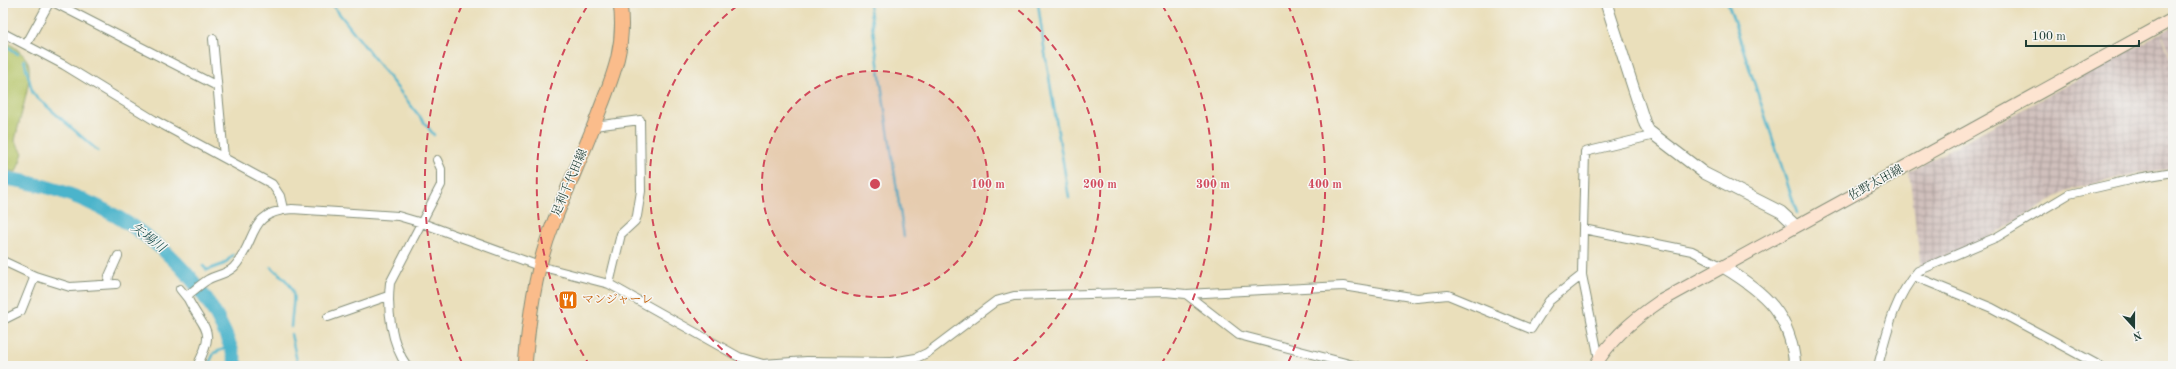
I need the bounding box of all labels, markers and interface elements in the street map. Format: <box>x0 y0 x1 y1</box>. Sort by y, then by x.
scale bar <box>2026 22 2139 48</box>
text: 100 m <box>2032 31 2066 43</box>
street label: 足利千代田線 <box>549 147 590 218</box>
street label: 佐野太田線 <box>1846 161 1905 203</box>
centre of rings <box>868 177 882 191</box>
text: 100 m <box>971 179 1005 191</box>
text: 200 m <box>1083 179 1117 191</box>
text: 300 m <box>1196 179 1230 191</box>
text: 400 m <box>1308 179 1342 191</box>
water label: 矢場川 <box>129 220 170 256</box>
restaurant icon: マンジャーレ <box>557 289 579 311</box>
place label: マンジャーレ <box>582 293 653 306</box>
north arrow <box>2114 307 2154 347</box>
text: N <box>2131 328 2143 342</box>

